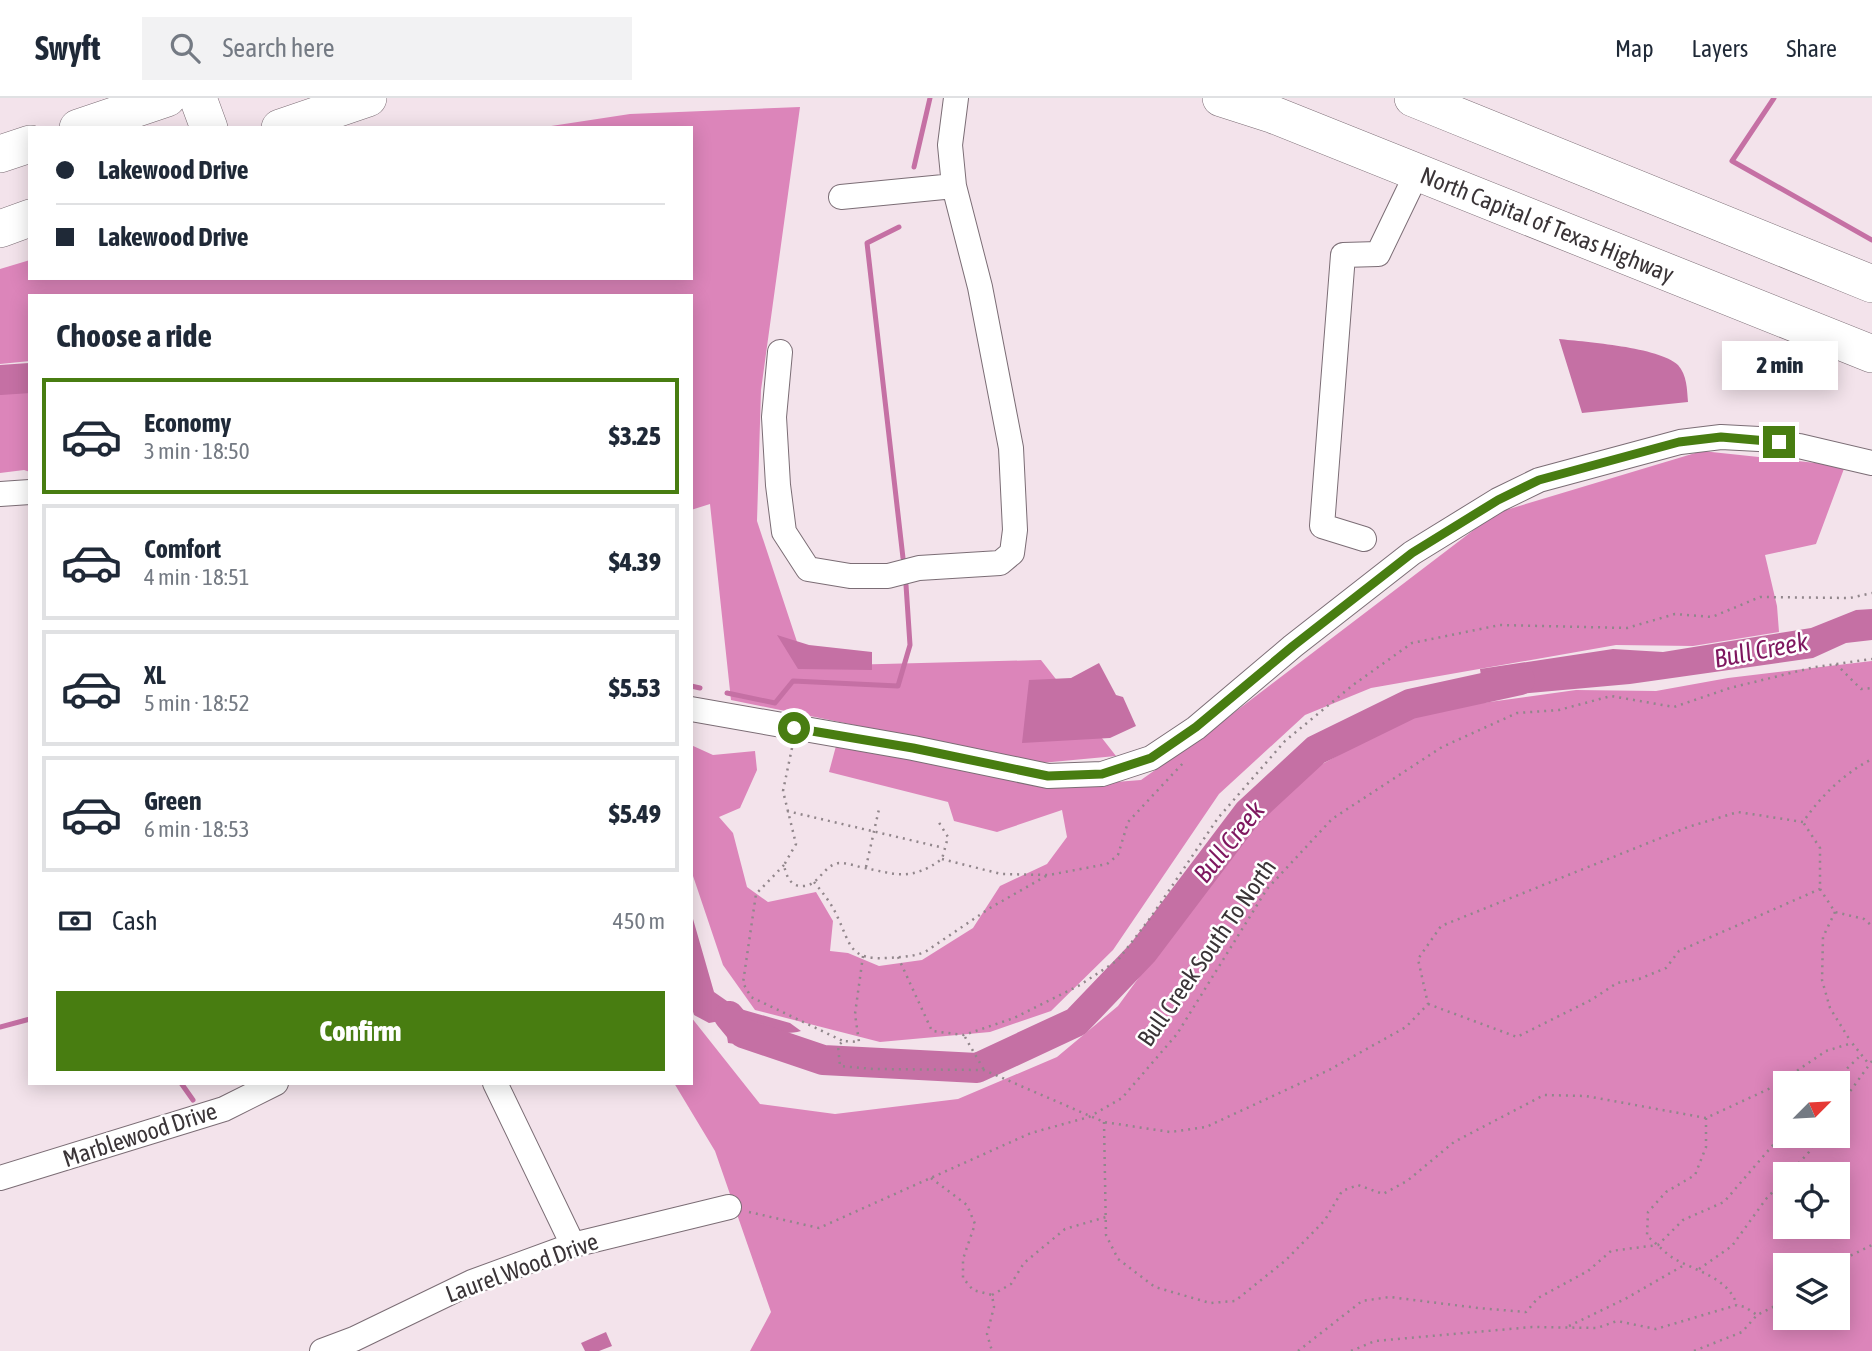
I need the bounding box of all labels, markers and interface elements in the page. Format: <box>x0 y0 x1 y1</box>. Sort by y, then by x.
search box <box>142 17 632 80</box>
text: Swyft <box>35 29 100 67</box>
icon: search <box>166 29 204 67</box>
text: Search here <box>222 33 335 63</box>
text: Map <box>1615 35 1654 62</box>
text: Layers <box>1692 35 1748 62</box>
text: Share <box>1786 35 1837 62</box>
text: Lakewood Drive <box>98 155 249 185</box>
street label: North Capital of Texas Highway <box>1417 161 1678 288</box>
text: Lakewood Drive <box>98 222 249 252</box>
text: Choose a ride <box>56 317 212 354</box>
callout: 2 min <box>1721 341 1837 390</box>
text: 2 min <box>1757 352 1803 378</box>
icon: car <box>60 405 123 468</box>
text: Economy <box>144 408 231 438</box>
text: $3.25 <box>609 421 661 451</box>
route end <box>1763 426 1795 458</box>
text: 3 min · 18:50 <box>144 438 250 464</box>
icon: car <box>60 531 123 594</box>
text: Comfort <box>144 534 221 564</box>
text: $4.39 <box>609 547 661 577</box>
text: 4 min · 18:51 <box>144 564 250 590</box>
water label: Bull Creek <box>1711 626 1811 674</box>
icon: car <box>60 657 123 720</box>
text: XL <box>144 660 166 690</box>
text: $5.53 <box>609 673 661 703</box>
text: 5 min · 18:52 <box>144 690 250 716</box>
route start <box>778 712 810 744</box>
icon: car <box>60 783 123 846</box>
text: Green <box>144 786 202 816</box>
water label: Bull Creek <box>1187 795 1271 888</box>
text: $5.49 <box>609 799 661 829</box>
text: 6 min · 18:53 <box>144 816 250 842</box>
street label: Bull Creek South To North <box>1132 854 1281 1051</box>
icon: cash <box>56 902 94 940</box>
text: Cash <box>112 906 158 936</box>
text: 450 m <box>613 908 665 934</box>
button: Confirm <box>56 991 665 1071</box>
north arrow <box>1773 1071 1850 1148</box>
map controls <box>1773 1071 1850 1330</box>
street label: Marblewood Drive <box>59 1097 220 1172</box>
button: locate <box>1773 1162 1850 1239</box>
street label: Laurel Wood Drive <box>442 1227 602 1308</box>
button: layers <box>1773 1253 1850 1330</box>

